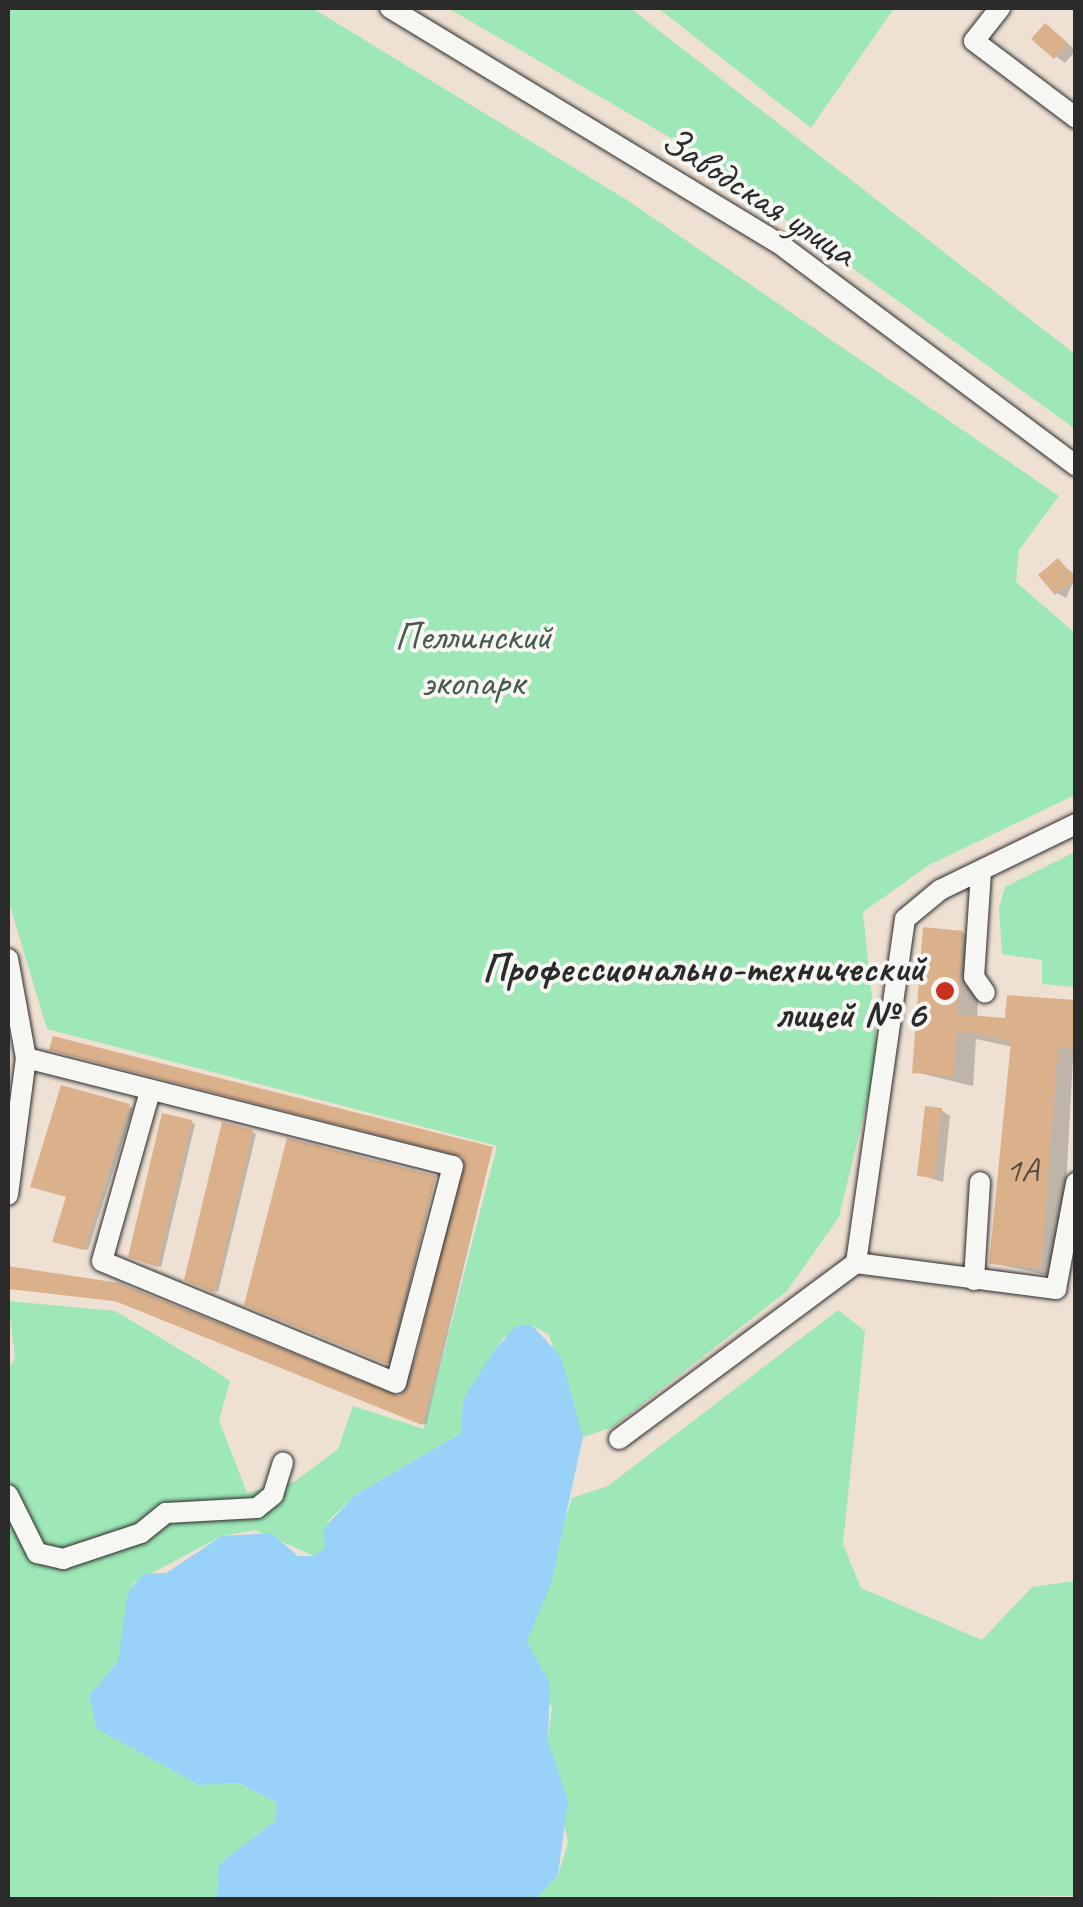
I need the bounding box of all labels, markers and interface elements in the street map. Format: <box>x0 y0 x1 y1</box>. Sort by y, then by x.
street label: Заводская улица <box>651 115 867 277</box>
park label: Пеллинский экопарк <box>395 612 551 706</box>
place label: Профессионально-технический лицей № 6 <box>482 944 925 1038</box>
marker: Профессионально-технический лицей № 6 <box>934 980 956 1002</box>
house number: 1А <box>1005 1149 1039 1191</box>

